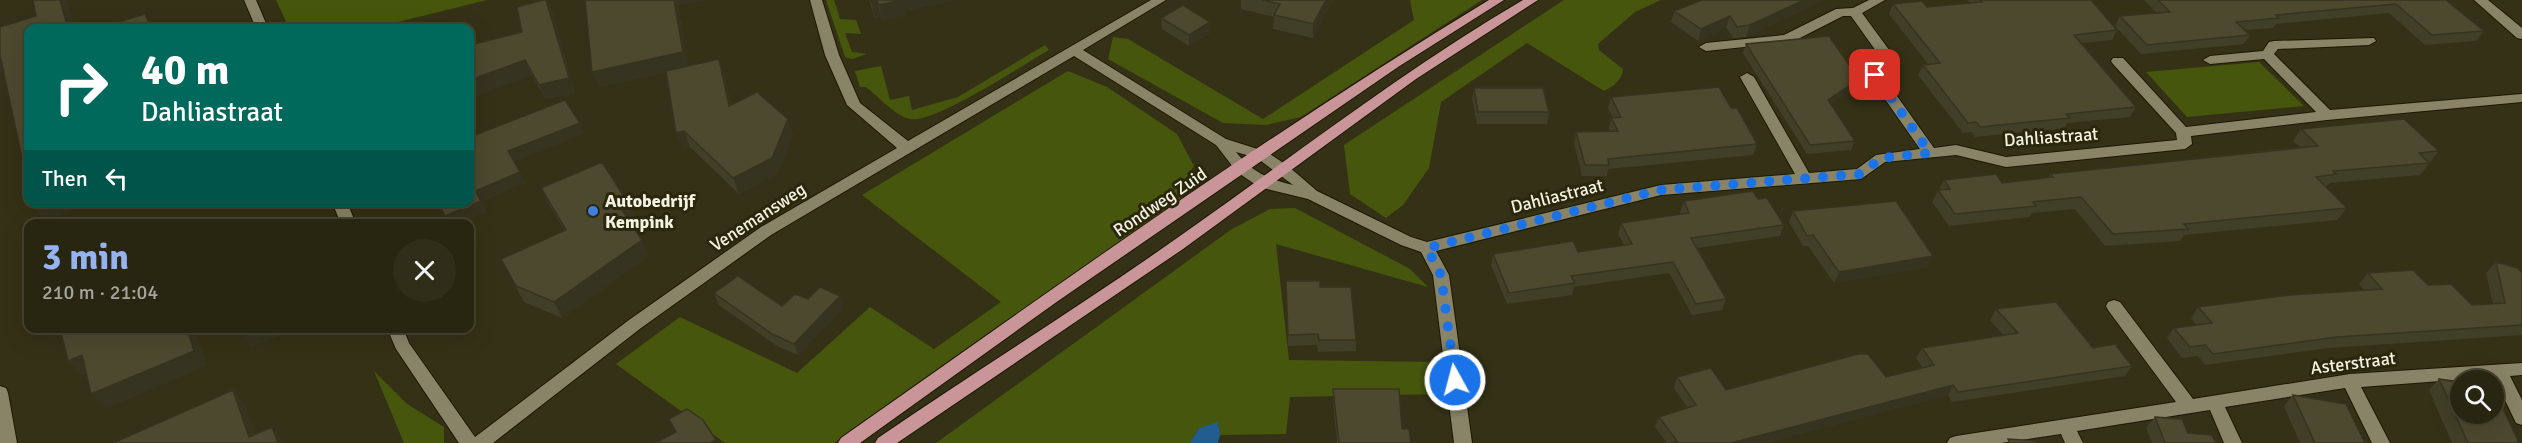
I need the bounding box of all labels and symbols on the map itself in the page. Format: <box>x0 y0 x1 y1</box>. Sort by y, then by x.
pin <box>1849 49 1900 100</box>
street label: Dahliastraat <box>2003 123 2099 151</box>
street label: Rondweg Zuid <box>1109 163 1211 241</box>
street label: Dahliastraat <box>1508 174 1606 218</box>
street label: Venemansweg <box>706 178 810 256</box>
place label: Autobedrijf Kempink <box>605 190 697 233</box>
marker: Autobedrijf Kempink <box>586 204 600 218</box>
street label: Asterstraat <box>2309 347 2397 379</box>
position arrow <box>1423 348 1487 412</box>

